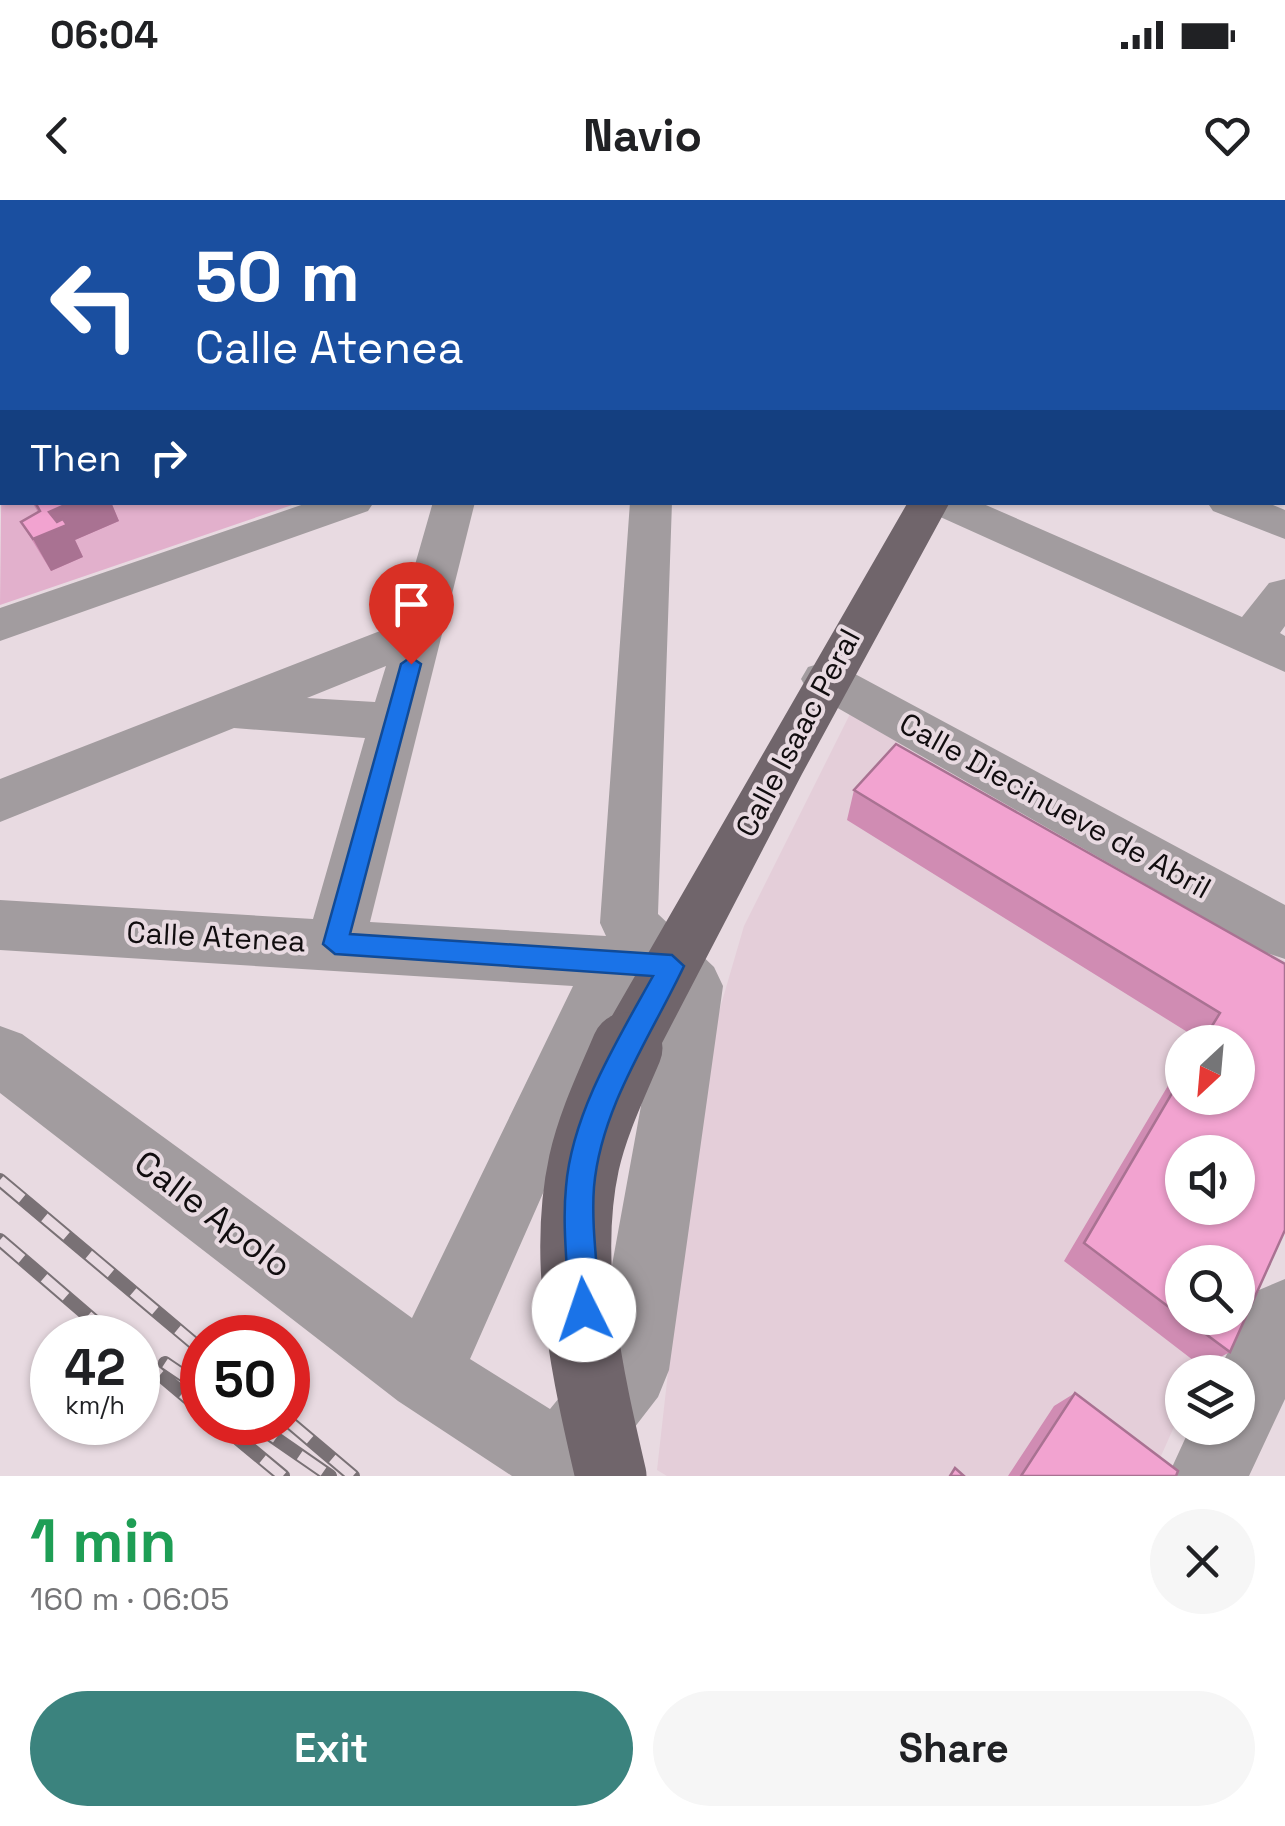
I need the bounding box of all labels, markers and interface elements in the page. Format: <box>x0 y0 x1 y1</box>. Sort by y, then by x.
text: 06:04 <box>50 11 158 59</box>
text: Navio <box>583 107 702 164</box>
icon: back <box>30 108 85 163</box>
icon: heart <box>1200 108 1255 163</box>
text: 50 m <box>195 232 360 321</box>
icon: left <box>30 240 160 370</box>
text: Calle Atenea <box>195 319 464 376</box>
icon: right <box>141 430 196 485</box>
text: Then <box>30 434 121 482</box>
pin <box>369 562 454 665</box>
icon: arrive <box>384 577 439 632</box>
street label: Calle Isaac Peral <box>726 622 869 844</box>
street label: Calle Diecinueve de Abril <box>893 704 1218 908</box>
street label: Calle Atenea <box>126 912 306 961</box>
north arrow <box>1165 1025 1255 1115</box>
map controls <box>1165 1025 1255 1445</box>
button: sound <box>1165 1135 1255 1225</box>
street label: Calle Apolo <box>126 1141 300 1287</box>
button: search <box>1165 1245 1255 1335</box>
position arrow <box>532 1258 636 1362</box>
speed limit sign: 50 <box>180 1315 310 1445</box>
text: 42 <box>64 1336 126 1400</box>
button: layers <box>1165 1355 1255 1445</box>
text: km/h <box>65 1389 125 1421</box>
text: 1 min <box>30 1503 177 1580</box>
button: close <box>1150 1509 1255 1614</box>
text: 160 m · 06:05 <box>30 1579 230 1619</box>
button: Exit <box>30 1691 633 1806</box>
button: Share <box>653 1691 1255 1806</box>

